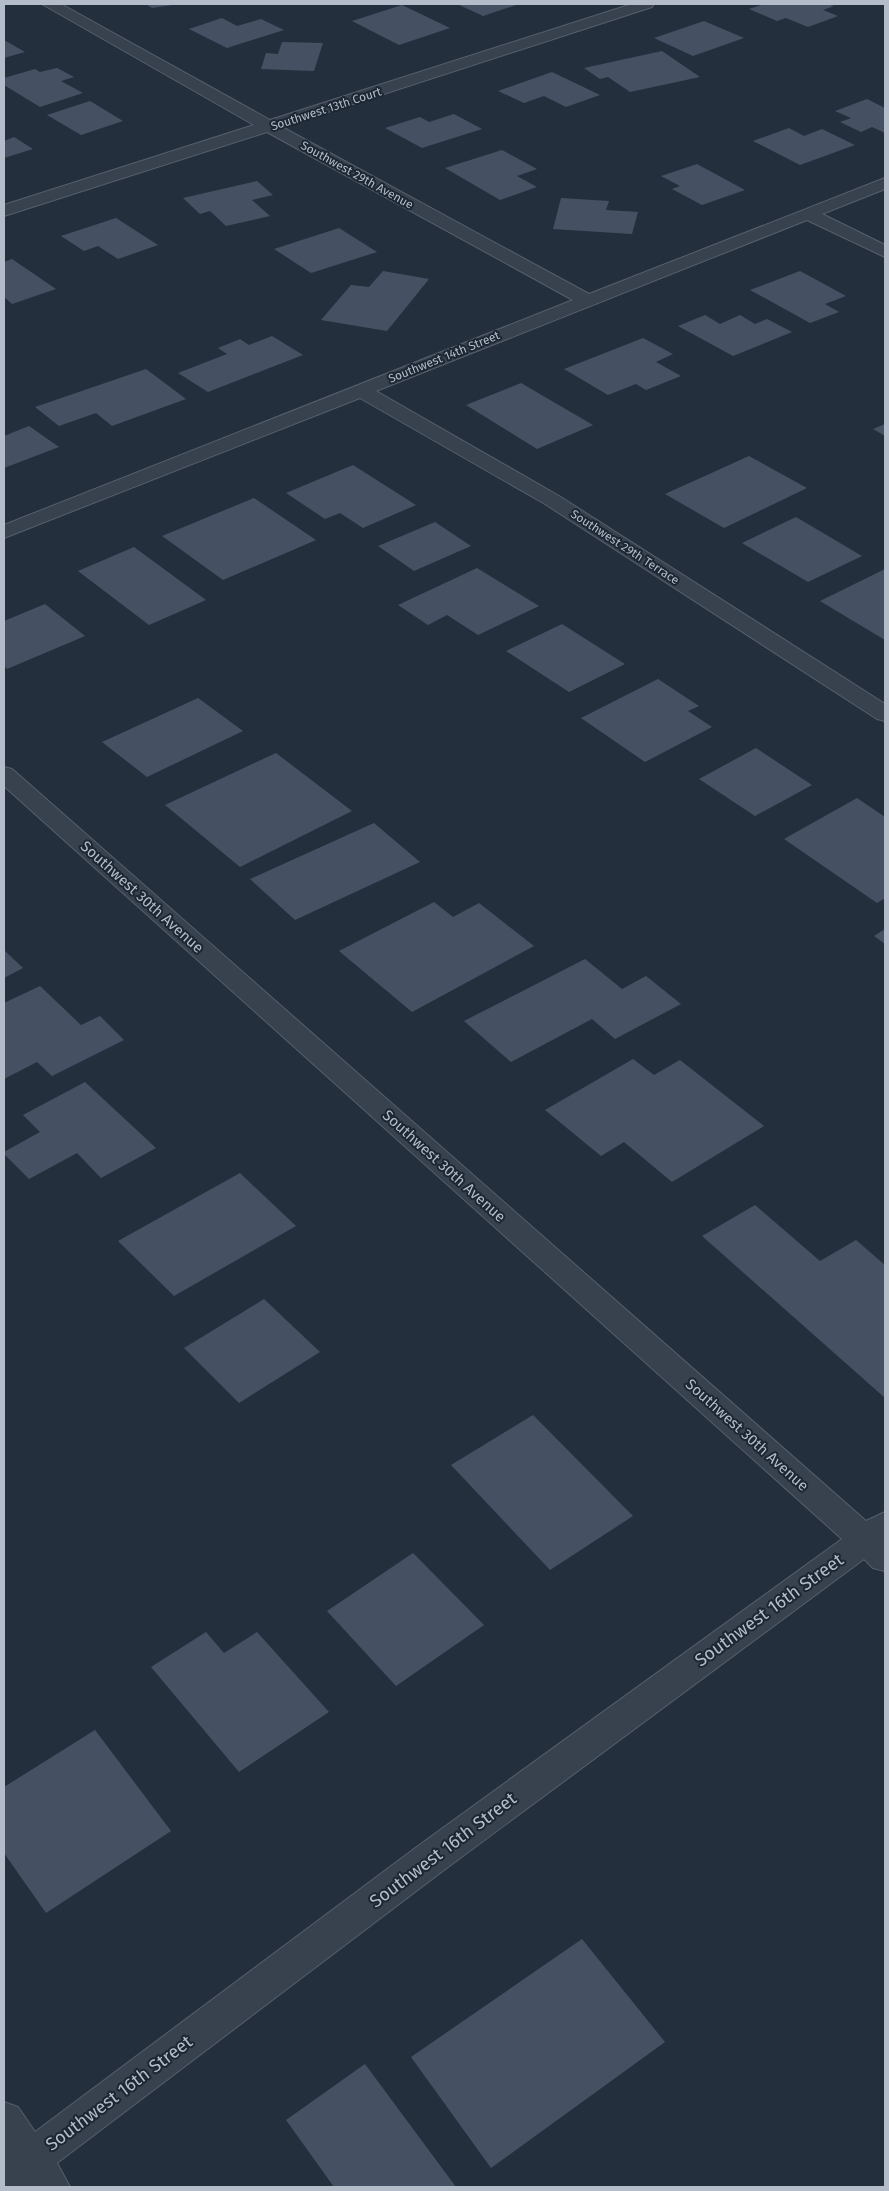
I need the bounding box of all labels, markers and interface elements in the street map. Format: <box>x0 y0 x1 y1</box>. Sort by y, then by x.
street label: Southwest 13th Court <box>269 84 384 133</box>
street label: Southwest 29th Avenue <box>298 138 416 212</box>
street label: Southwest 14th Street <box>386 328 502 386</box>
street label: Southwest 29th Terrace <box>568 507 682 587</box>
street label: Southwest 30th Avenue <box>77 837 207 957</box>
street label: Southwest 30th Avenue <box>379 1106 509 1226</box>
street label: Southwest 30th Avenue <box>682 1375 812 1495</box>
street label: Southwest 16th Street <box>690 1548 848 1671</box>
street label: Southwest 16th Street <box>365 1787 521 1912</box>
street label: Southwest 16th Street <box>41 2030 197 2155</box>

